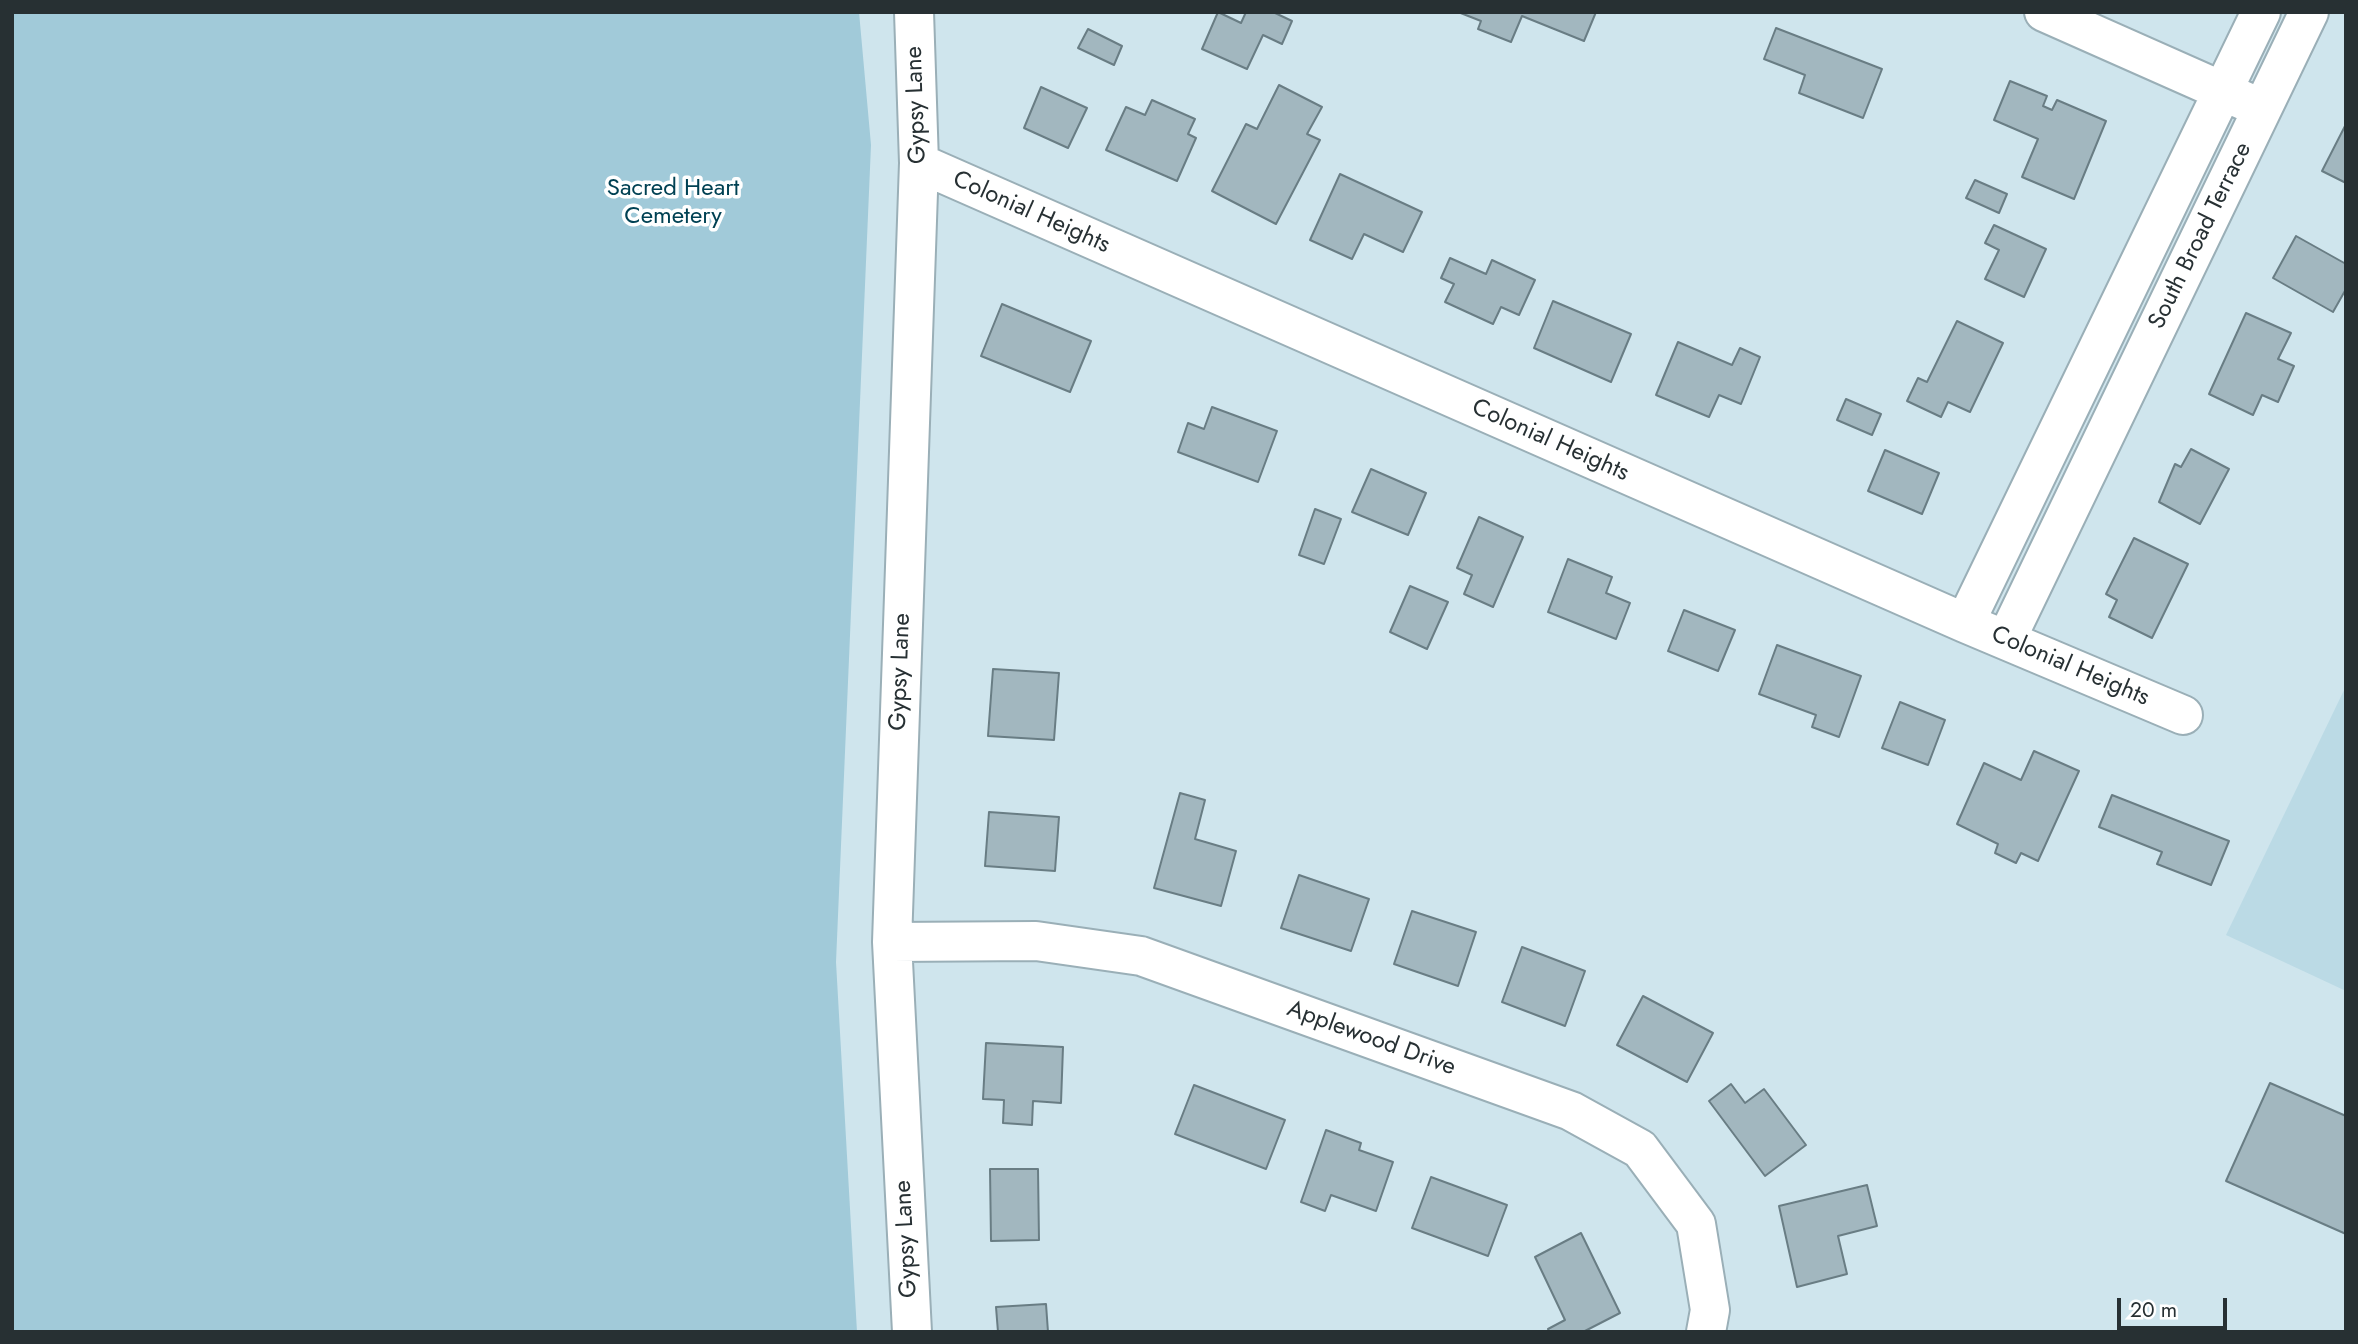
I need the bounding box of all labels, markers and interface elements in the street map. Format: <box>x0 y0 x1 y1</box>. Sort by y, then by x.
street label: Gypsy Lane <box>901 46 933 164</box>
street label: South Broad Terrace <box>2143 138 2259 334</box>
street label: Colonial Heights <box>948 166 1114 260</box>
park label: Sacred Heart Cemetery <box>607 175 739 231</box>
street label: Colonial Heights <box>1467 394 1633 488</box>
street label: Gypsy Lane <box>885 613 917 731</box>
street label: Colonial Heights <box>1987 621 2153 713</box>
street label: Applewood Drive <box>1283 995 1459 1083</box>
street label: Gypsy Lane <box>890 1179 924 1299</box>
scale bar <box>2120 1284 2230 1328</box>
text: 20 m <box>2130 1295 2177 1325</box>

